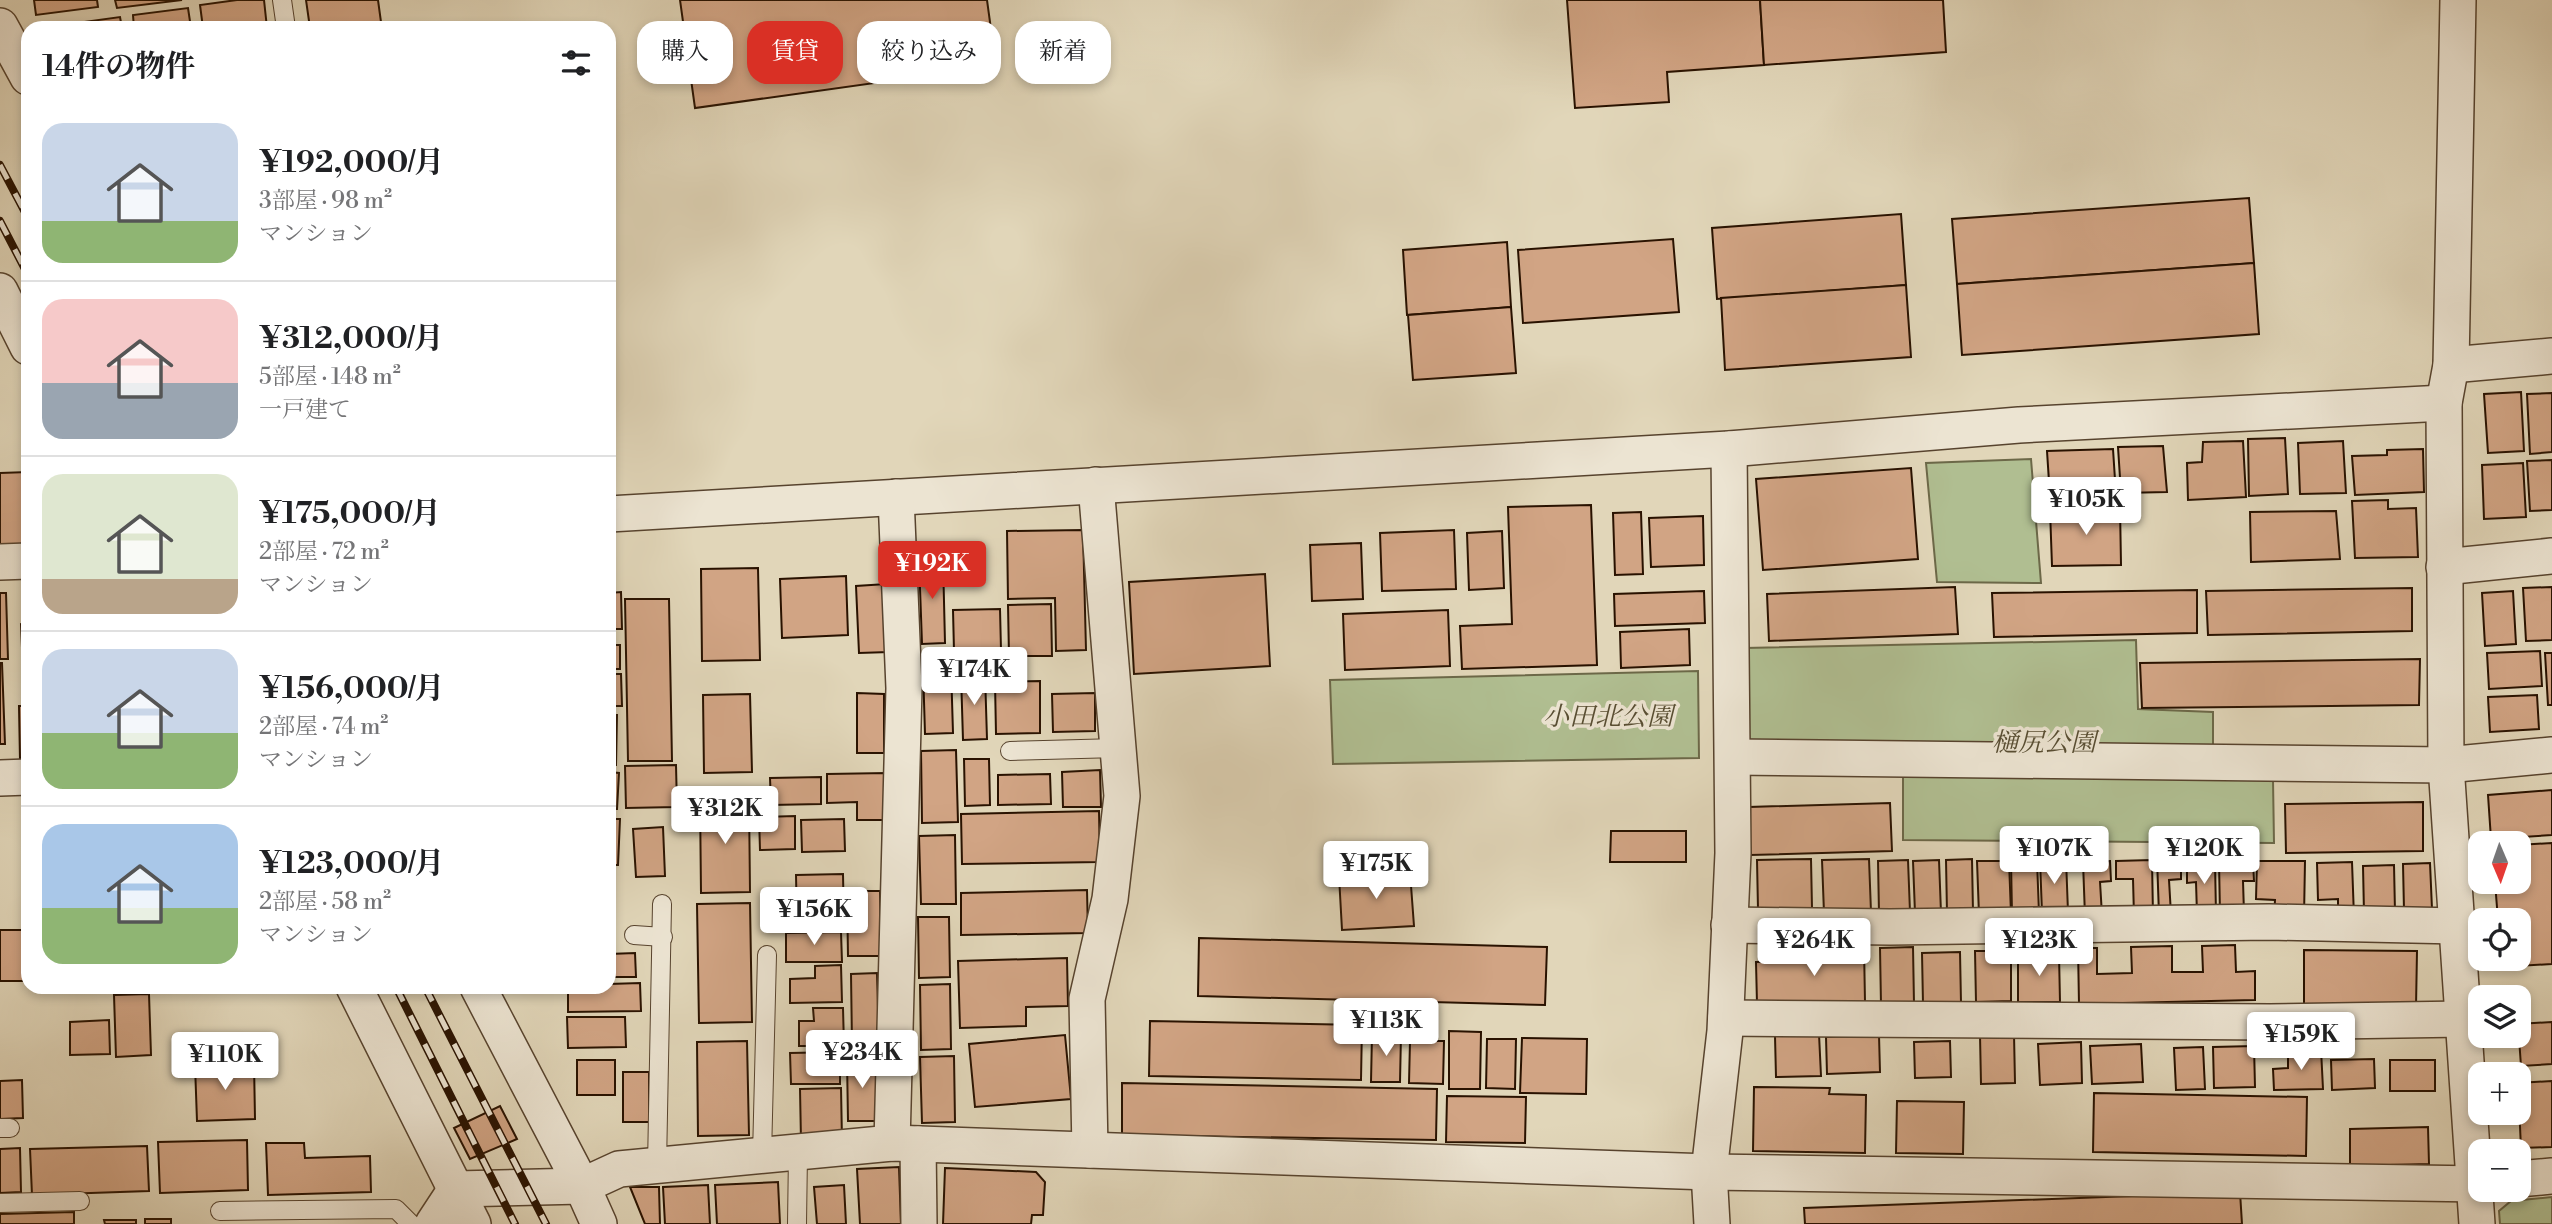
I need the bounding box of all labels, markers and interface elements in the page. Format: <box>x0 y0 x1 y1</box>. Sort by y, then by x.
chip: 購入 <box>637 21 733 84</box>
chip: 賃貸 <box>747 21 843 84</box>
chip: 絞り込み <box>857 21 1001 84</box>
chip: 新着 <box>1015 21 1111 84</box>
icon: filters <box>557 44 595 82</box>
text: 14件の物件 <box>42 48 195 86</box>
text: ¥192,000/月 <box>259 144 444 182</box>
icon: home <box>98 151 182 235</box>
text: 3部屋 · 98 m² <box>259 187 392 215</box>
text: マンション <box>259 220 373 248</box>
text: ¥312,000/月 <box>259 320 443 358</box>
icon: home <box>98 327 182 411</box>
text: 5部屋 · 148 m² <box>259 363 401 391</box>
text: 一戸建て <box>259 396 351 424</box>
pin: ¥105K <box>2037 477 2135 537</box>
text: ¥105K <box>2047 486 2125 514</box>
text: ¥175,000/月 <box>259 495 441 533</box>
icon: home <box>98 502 182 586</box>
text: 2部屋 · 72 m² <box>259 538 389 566</box>
pin: ¥192K <box>883 542 981 601</box>
text: ¥192K <box>894 550 970 578</box>
text: マンション <box>259 571 373 599</box>
pin: ¥174K <box>925 648 1023 707</box>
text: ¥174K <box>937 656 1011 684</box>
text: ¥156,000/月 <box>259 670 444 708</box>
icon: home <box>98 677 182 761</box>
park label: 小田北公園 <box>1543 701 1677 733</box>
text: 2部屋 · 74 m² <box>259 713 388 741</box>
park label: 樋尻公園 <box>1992 727 2100 759</box>
text: マンション <box>259 746 373 774</box>
pin: ¥312K <box>676 786 774 846</box>
text: ¥312K <box>687 795 763 823</box>
pin: ¥107K <box>2005 826 2103 886</box>
pin: ¥120K <box>2155 826 2253 886</box>
north arrow <box>2468 831 2530 894</box>
map controls <box>2468 831 2531 1202</box>
text: ¥107K <box>2016 835 2092 863</box>
text: ¥120K <box>2165 835 2243 863</box>
pin: ¥175K <box>1327 842 1425 901</box>
text: ¥123,000/月 <box>259 845 444 883</box>
text: ¥175K <box>1339 850 1413 878</box>
icon: home <box>98 852 182 936</box>
text: 2部屋 · 58 m² <box>259 888 391 916</box>
pin: ¥156K <box>765 888 863 947</box>
text: ¥156K <box>776 896 852 924</box>
button: locate <box>2468 908 2531 971</box>
pin: ¥264K <box>1765 918 1863 978</box>
pin: ¥123K <box>1990 918 2088 978</box>
text: マンション <box>259 921 373 949</box>
text: ¥264K <box>1773 927 1855 955</box>
text: ¥123K <box>2001 927 2077 955</box>
button: layers <box>2468 985 2531 1048</box>
pin: ¥113K <box>1337 998 1435 1058</box>
text: ¥113K <box>1350 1007 1422 1035</box>
pin: ¥159K <box>2252 1012 2350 1072</box>
text: ¥159K <box>2263 1021 2339 1049</box>
pin: ¥234K <box>813 1030 911 1090</box>
pin: ¥110K <box>176 1032 274 1092</box>
text: ¥234K <box>822 1039 902 1067</box>
text: ¥110K <box>187 1041 263 1069</box>
button: + <box>2468 1062 2531 1125</box>
button: − <box>2468 1139 2531 1202</box>

